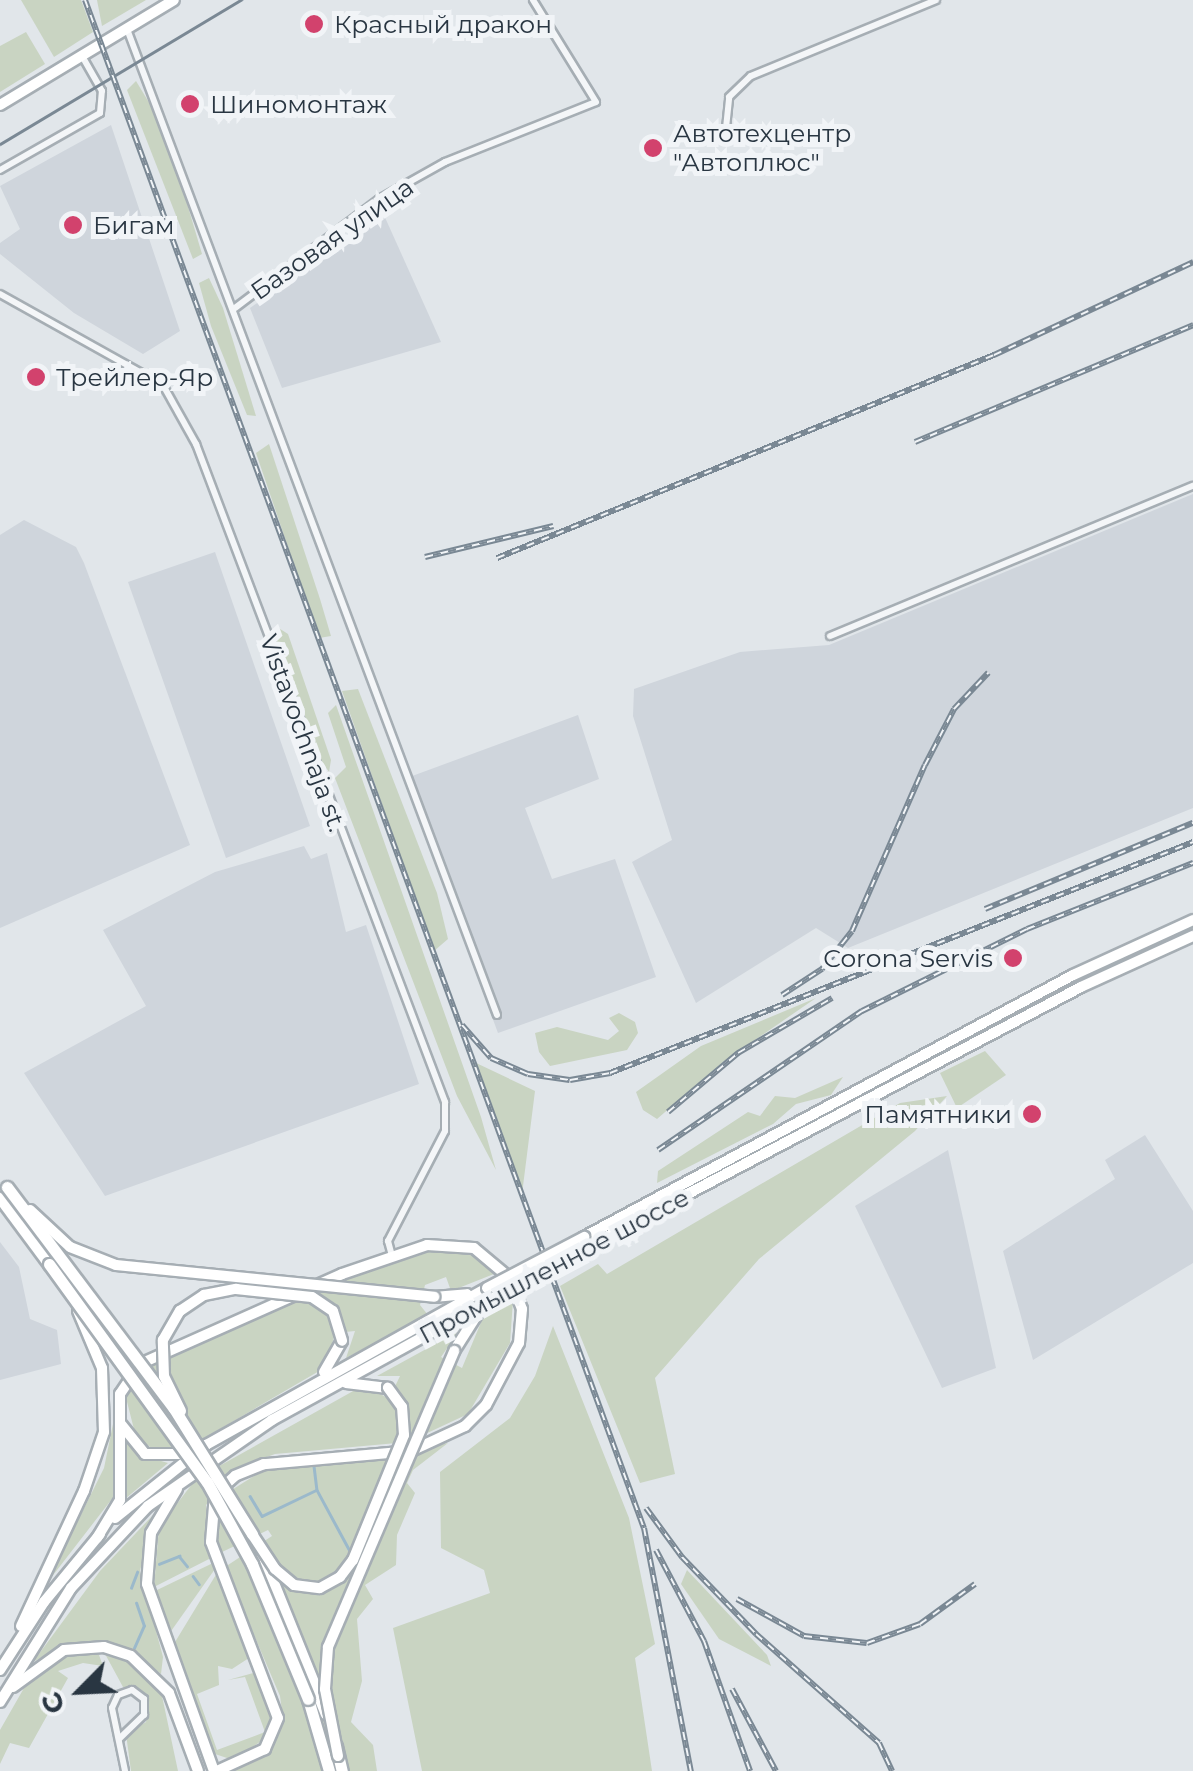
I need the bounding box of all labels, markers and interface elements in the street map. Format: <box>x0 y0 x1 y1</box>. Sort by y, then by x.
place label: Красный дракон <box>334 9 552 39</box>
marker: Красный дракон <box>303 13 325 35</box>
place label: Шиномонтаж <box>210 89 387 119</box>
marker: Шиномонтаж <box>179 93 201 115</box>
place label: Автотехцентр "Автоплюс" <box>673 119 851 178</box>
marker: Автотехцентр "Автоплюс" <box>642 137 664 159</box>
street label: Базовая улица <box>245 172 419 306</box>
place label: Бигам <box>93 210 175 240</box>
marker: Бигам <box>62 214 84 236</box>
place label: Трейлер-Яр <box>56 362 213 392</box>
marker: Трейлер-Яр <box>25 366 47 388</box>
street label: Vistavochnaja st. <box>253 630 353 836</box>
place label: Corona Servis <box>823 943 993 973</box>
marker: Corona Servis <box>1002 947 1024 969</box>
place label: Памятники <box>864 1099 1012 1129</box>
marker: Памятники <box>1021 1103 1043 1125</box>
street label: Промышленное шоссе <box>414 1182 694 1350</box>
north arrow <box>30 1641 130 1741</box>
text: С <box>33 1687 72 1719</box>

